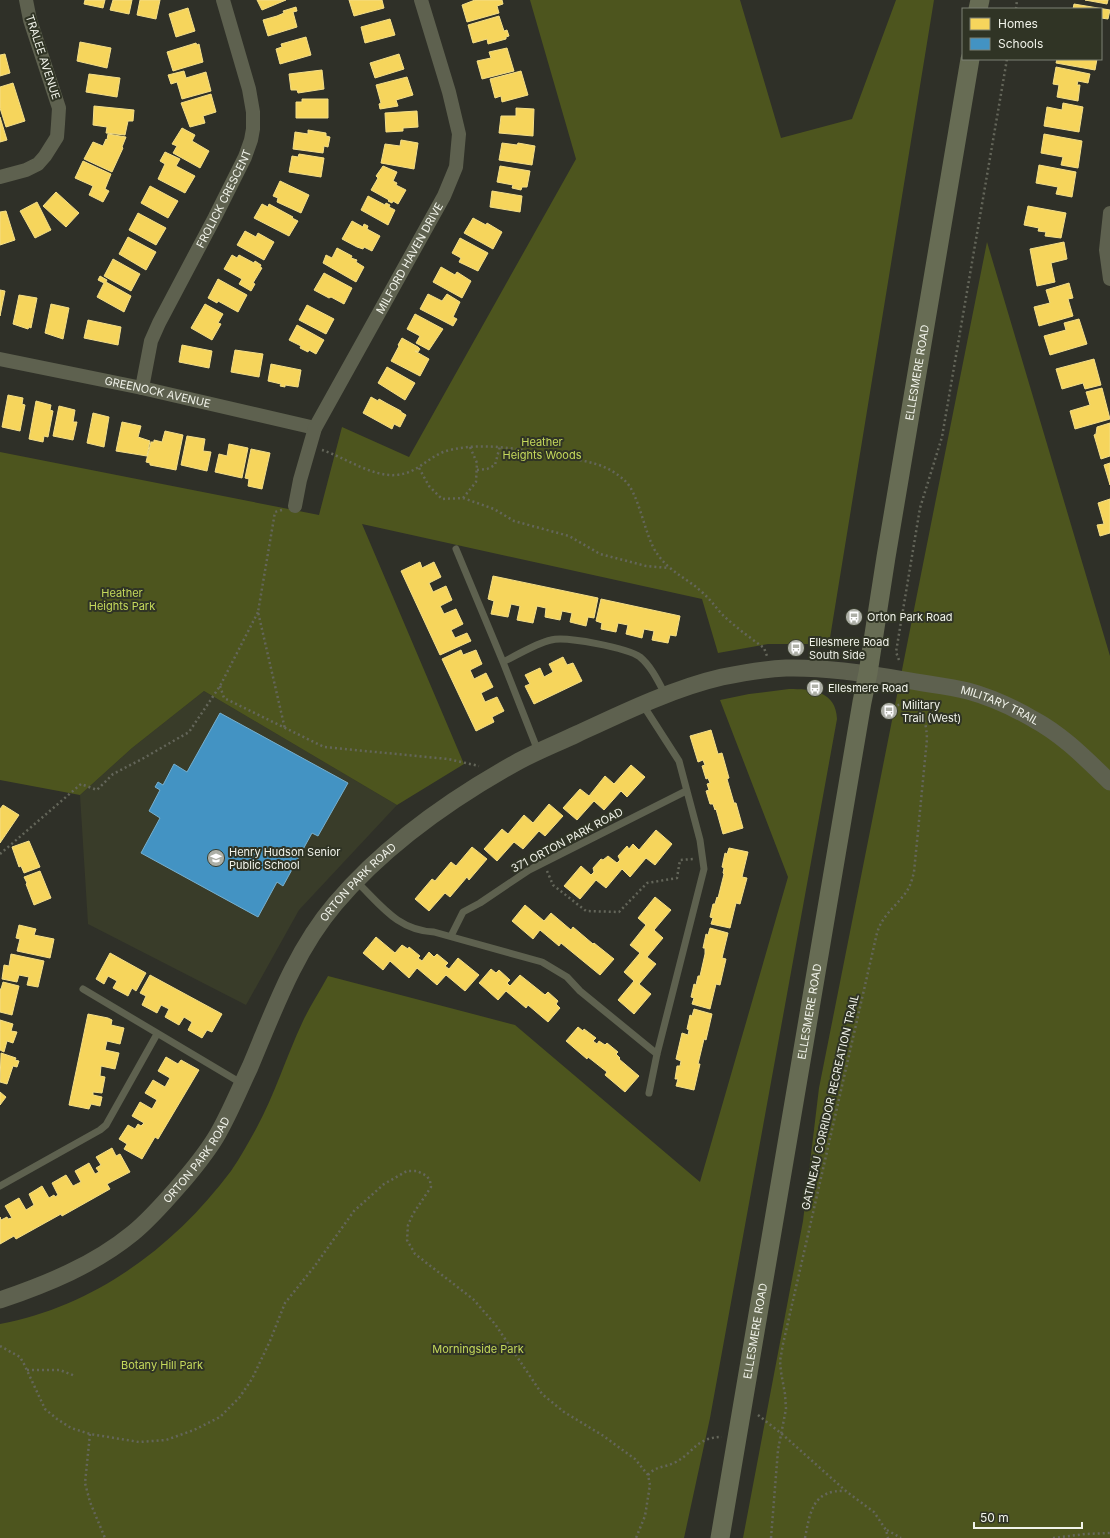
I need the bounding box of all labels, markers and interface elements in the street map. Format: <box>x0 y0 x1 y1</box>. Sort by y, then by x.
legend <box>962 8 1102 60</box>
street label: TRALEE AVENUE <box>23 13 63 101</box>
text: Homes <box>998 16 1038 31</box>
text: Schools <box>998 36 1043 51</box>
street label: FROLICK CRESCENT <box>193 147 254 250</box>
street label: MILFORD HAVEN DRIVE <box>373 200 446 316</box>
street label: ELLESMERE ROAD <box>902 324 932 421</box>
street label: GREENOCK AVENUE <box>103 374 212 411</box>
park label: Heather Heights Woods <box>503 435 582 462</box>
park label: Heather Heights Park <box>89 586 155 613</box>
bus stop icon: Orton Park Road <box>844 607 864 627</box>
place label: Orton Park Road <box>867 610 953 624</box>
place label: Ellesmere Road South Side <box>809 635 889 662</box>
bus stop icon: Ellesmere Road South Side <box>786 638 806 658</box>
bus stop icon: Ellesmere Road <box>805 678 825 698</box>
place label: Ellesmere Road <box>828 681 908 695</box>
street label: MILITARY TRAIL <box>959 682 1042 728</box>
place label: Military Trail (West) <box>902 698 961 725</box>
bus stop icon: Military Trail (West) <box>879 701 899 721</box>
street label: 371 ORTON PARK ROAD <box>509 805 625 875</box>
street label: ORTON PARK ROAD <box>317 840 399 924</box>
place label: Henry Hudson Senior Public School <box>229 845 340 872</box>
school or university icon: Henry Hudson Senior Public School <box>206 848 226 868</box>
street label: ELLESMERE ROAD <box>794 963 824 1060</box>
street label: GATINEAU CORRIDOR RECREATION TRAIL <box>798 993 862 1211</box>
street label: ORTON PARK ROAD <box>160 1114 233 1206</box>
street label: ELLESMERE ROAD <box>740 1282 770 1380</box>
park label: Morningside Park <box>432 1342 524 1356</box>
park label: Botany Hill Park <box>121 1358 203 1372</box>
scale bar <box>974 1504 1082 1530</box>
text: 50 m <box>980 1510 1009 1525</box>

